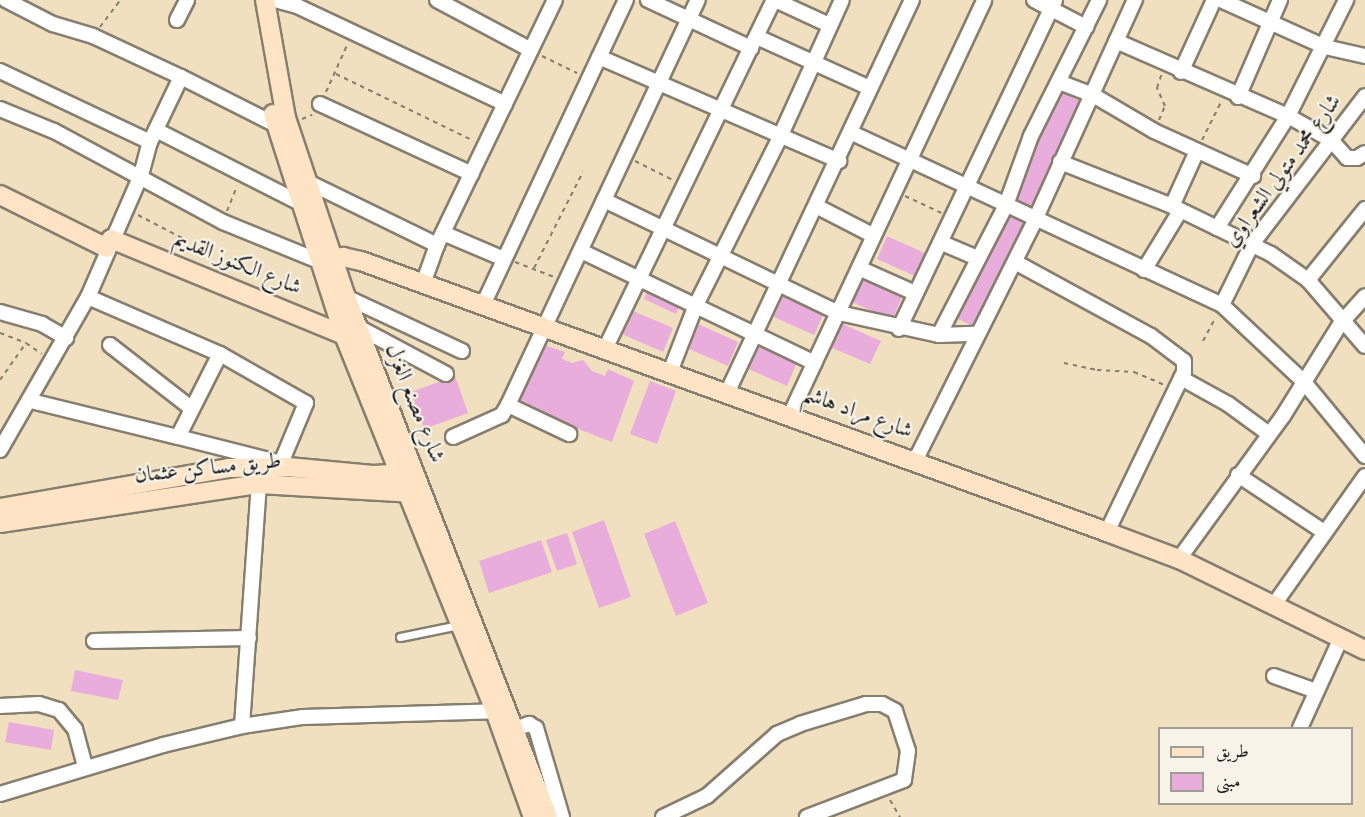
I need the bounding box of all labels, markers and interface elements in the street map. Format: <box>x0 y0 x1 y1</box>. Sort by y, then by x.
street label: شارع محمد متولي الشعراوي <box>1220 90 1348 254</box>
street label: شارع الكنوز القديم <box>169 227 305 303</box>
street label: شارع مصنع الغزل <box>377 341 449 467</box>
street label: شارع مراد هاشم <box>798 382 916 446</box>
street label: طريق مساكن عثمان <box>133 449 283 491</box>
legend <box>1158 727 1353 805</box>
text: طريق <box>1216 740 1249 766</box>
text: مبنى <box>1216 770 1241 796</box>

